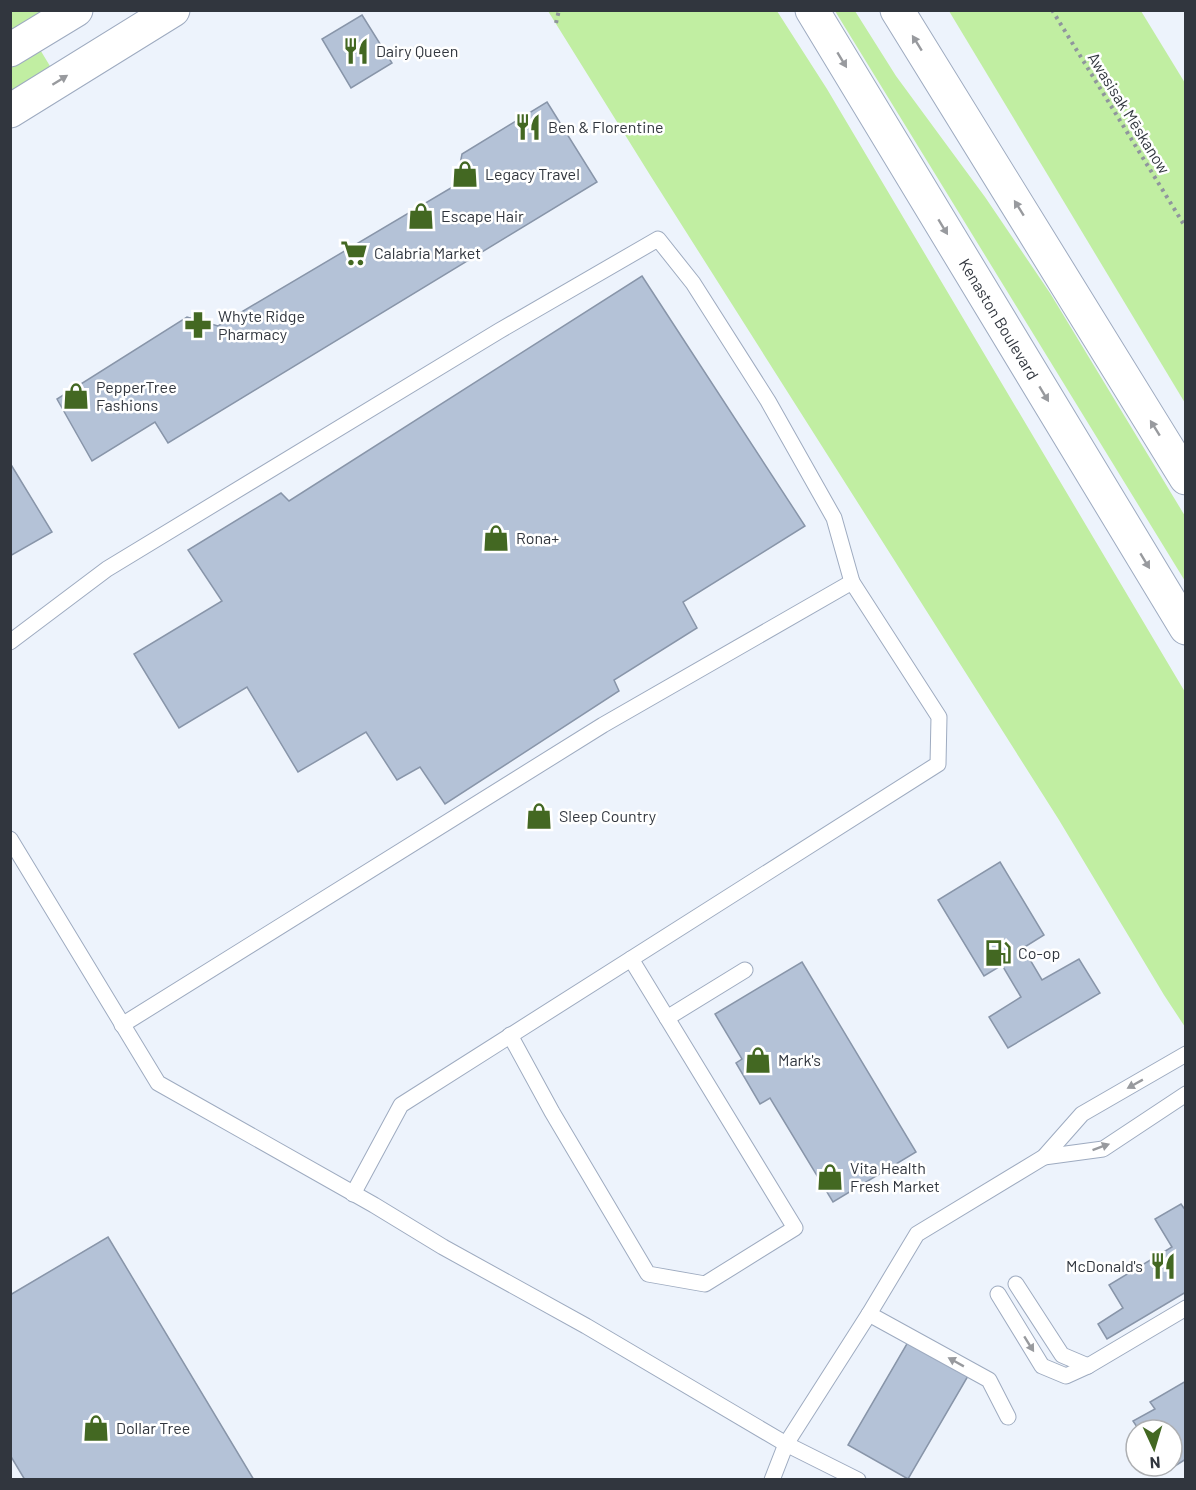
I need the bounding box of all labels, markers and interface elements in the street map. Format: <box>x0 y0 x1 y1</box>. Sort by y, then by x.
one-way arrow <box>911 35 922 51</box>
restaurant icon: Dairy Queen <box>341 36 371 66</box>
place label: Dairy Queen <box>376 41 458 60</box>
street label: Awasisak Mēskanow <box>1084 48 1175 177</box>
one-way arrow <box>837 52 848 68</box>
one-way arrow <box>52 75 68 86</box>
restaurant icon: Ben & Florentine <box>513 112 543 142</box>
place label: Ben & Florentine <box>548 117 663 136</box>
shop icon: Legacy Travel <box>450 159 480 189</box>
place label: Legacy Travel <box>485 164 580 183</box>
shop icon: Escape Hair <box>406 201 436 231</box>
one-way arrow <box>1013 201 1025 217</box>
place label: Escape Hair <box>441 206 524 225</box>
one-way arrow <box>938 219 949 235</box>
supermarket icon: Calabria Market <box>339 238 369 268</box>
place label: Calabria Market <box>374 243 481 262</box>
street label: Kenaston Boulevard <box>956 255 1043 383</box>
place label: Whyte Ridge Pharmacy <box>218 306 305 343</box>
pharmacy icon: Whyte Ridge Pharmacy <box>183 310 213 340</box>
place label: PepperTree Fashions <box>96 377 177 414</box>
shop icon: PepperTree Fashions <box>61 381 91 411</box>
one-way arrow <box>1039 386 1050 402</box>
one-way arrow <box>1149 420 1160 436</box>
shop icon: Rona+ <box>481 523 511 553</box>
place label: Rona+ <box>516 528 559 547</box>
one-way arrow <box>1140 553 1151 569</box>
shop icon: Sleep Country <box>524 801 554 831</box>
place label: Sleep Country <box>559 806 657 825</box>
fuel station icon: Co-op <box>983 938 1013 968</box>
place label: Co-op <box>1018 943 1060 962</box>
shop icon: Mark's <box>743 1045 773 1075</box>
place label: Mark's <box>778 1050 821 1069</box>
one-way arrow <box>1127 1079 1144 1089</box>
one-way arrow <box>1092 1141 1110 1151</box>
place label: Vita Health Fresh Market <box>850 1158 940 1195</box>
shop icon: Vita Health Fresh Market <box>815 1162 845 1192</box>
restaurant icon: McDonald's <box>1148 1251 1178 1281</box>
place label: McDonald's <box>1066 1256 1143 1275</box>
one-way arrow <box>1023 1336 1034 1352</box>
one-way arrow <box>948 1357 965 1367</box>
shop icon: Dollar Tree <box>81 1413 111 1443</box>
place label: Dollar Tree <box>116 1418 190 1437</box>
north arrow <box>1124 1418 1184 1478</box>
text: N <box>1149 1454 1161 1473</box>

